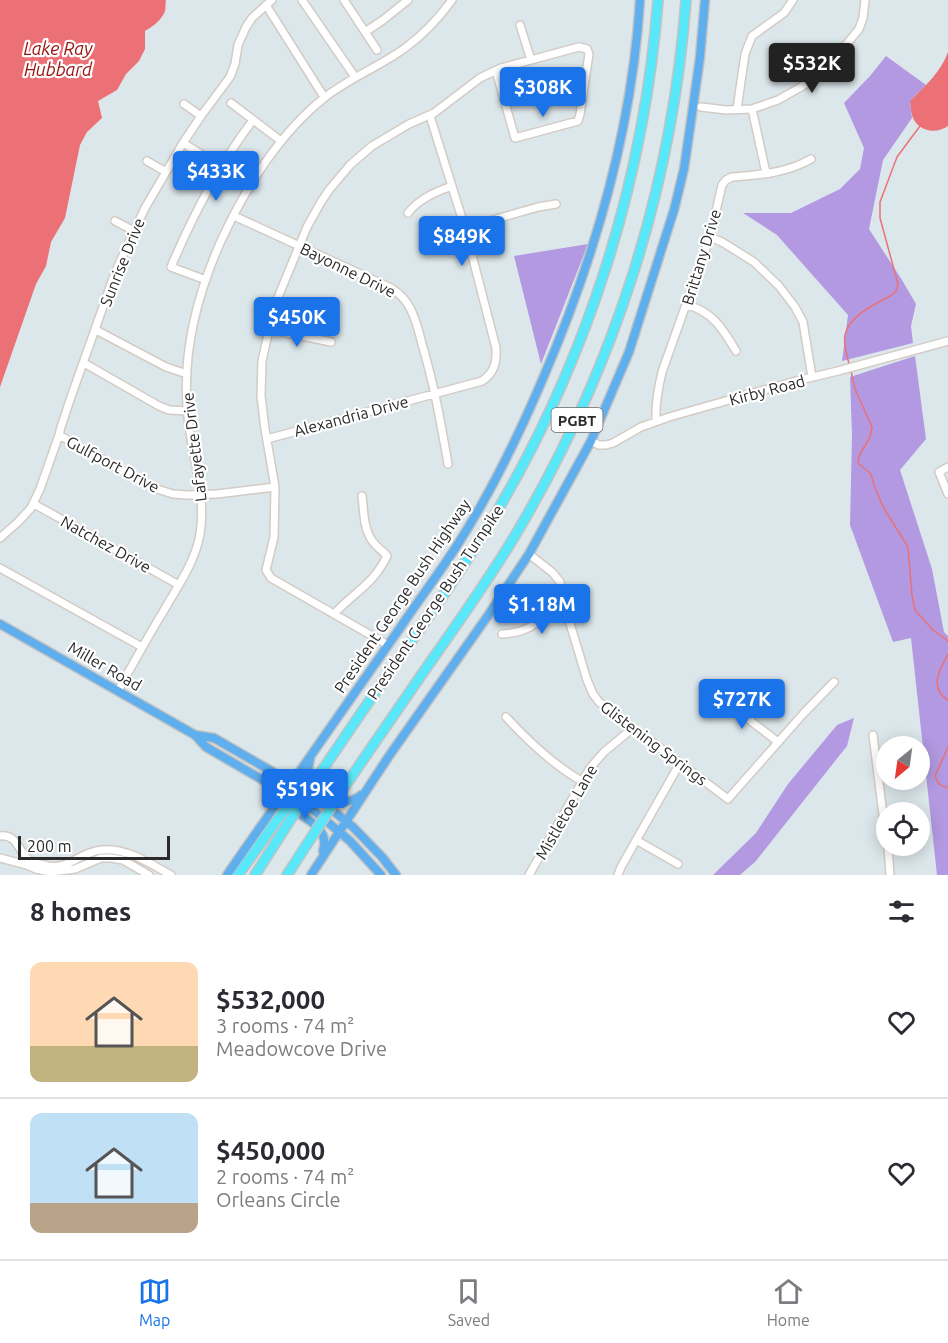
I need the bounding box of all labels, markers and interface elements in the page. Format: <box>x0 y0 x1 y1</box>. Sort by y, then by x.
water label: Lake Ray Hubbard <box>24 38 93 79</box>
pin: $532K <box>770 43 854 94</box>
text: $532K <box>783 51 841 74</box>
pin: $308K <box>501 67 585 118</box>
text: $308K <box>514 75 572 98</box>
pin: $433K <box>174 151 258 202</box>
text: $433K <box>187 159 245 182</box>
street label: Brittany Drive <box>678 207 724 307</box>
street label: Sunrise Drive <box>96 215 148 309</box>
pin: $849K <box>420 216 504 267</box>
text: $849K <box>433 224 491 247</box>
street label: Bayonne Drive <box>297 239 399 301</box>
pin: $450K <box>255 297 339 348</box>
text: $450K <box>268 305 326 328</box>
street label: Kirby Road <box>727 371 807 409</box>
street label: Lafayette Drive <box>178 391 210 503</box>
street label: Alexandria Drive <box>292 392 410 440</box>
road number: PGBT <box>552 408 602 432</box>
street label: Gulfport Drive <box>63 432 163 496</box>
street label: President George Bush Highway <box>330 495 474 696</box>
street label: President George Bush Turnpike <box>363 501 507 703</box>
street label: Natchez Drive <box>58 512 154 576</box>
pin: $1.18M <box>493 584 591 635</box>
text: $1.18M <box>508 592 576 615</box>
street label: Miller Road <box>65 638 145 694</box>
pin: $727K <box>700 679 784 730</box>
text: $727K <box>713 687 771 710</box>
street label: Glistening Springs <box>597 697 711 789</box>
north arrow <box>876 736 930 790</box>
map controls <box>876 736 930 856</box>
street label: Mistletoe Lane <box>532 761 600 863</box>
pin: $519K <box>263 769 347 820</box>
text: $519K <box>276 777 334 800</box>
button: locate <box>876 802 930 856</box>
scale bar <box>18 833 170 860</box>
text: 200 m <box>27 837 72 855</box>
icon: filters <box>885 895 918 928</box>
text: 8 homes <box>30 897 131 926</box>
text: $532,000 <box>216 985 325 1014</box>
icon: home <box>78 986 150 1058</box>
icon: heart <box>885 1006 918 1039</box>
text: 3 rooms · 74 m² <box>216 1014 354 1037</box>
text: Meadowcove Drive <box>216 1037 387 1060</box>
text: $450,000 <box>216 1136 325 1165</box>
icon: home <box>78 1137 150 1209</box>
icon: heart <box>885 1157 918 1190</box>
text: 2 rooms · 74 m² <box>216 1165 354 1188</box>
text: Orleans Circle <box>216 1188 341 1211</box>
tab: Map <box>138 1275 171 1329</box>
tab: Saved <box>448 1275 490 1329</box>
tab: Home <box>767 1275 810 1329</box>

